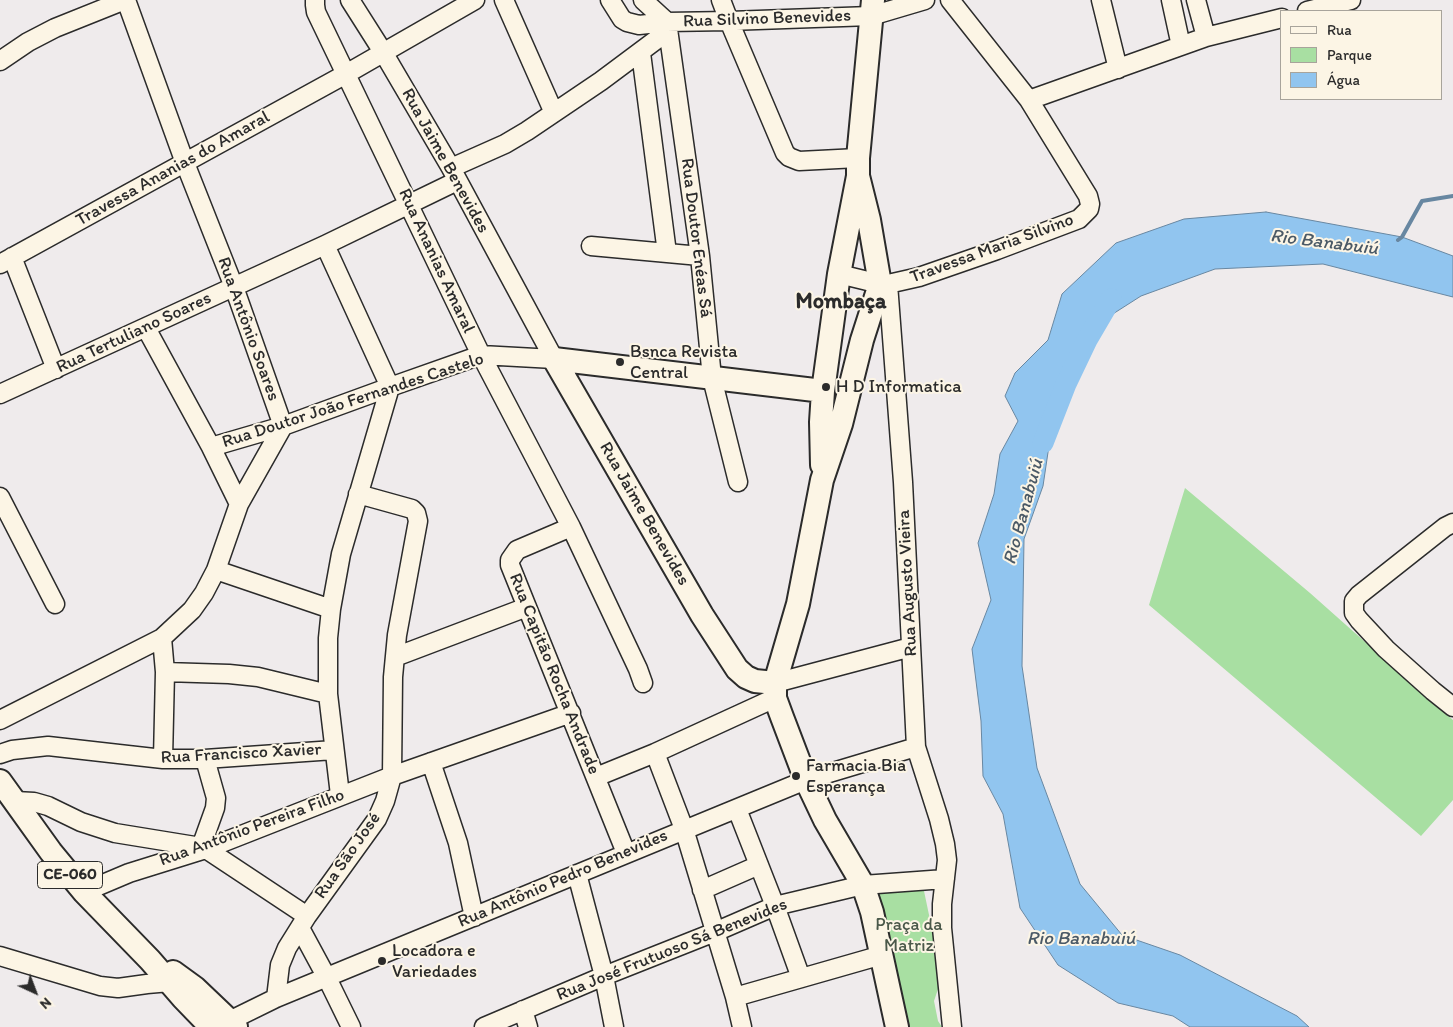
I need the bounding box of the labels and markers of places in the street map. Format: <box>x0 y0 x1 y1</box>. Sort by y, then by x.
place label: Bsnca Revista Central <box>630 341 738 384</box>
marker: Bsnca Revista Central <box>614 356 626 368</box>
place label: H D Informatica <box>836 376 962 398</box>
marker: H D Informatica <box>820 381 832 393</box>
place label: Farmacia Bia Esperança <box>806 755 906 798</box>
marker: Farmacia Bia Esperança <box>790 770 802 782</box>
place label: Locadora e Variedades <box>392 940 477 982</box>
marker: Locadora e Variedades <box>376 955 388 967</box>

